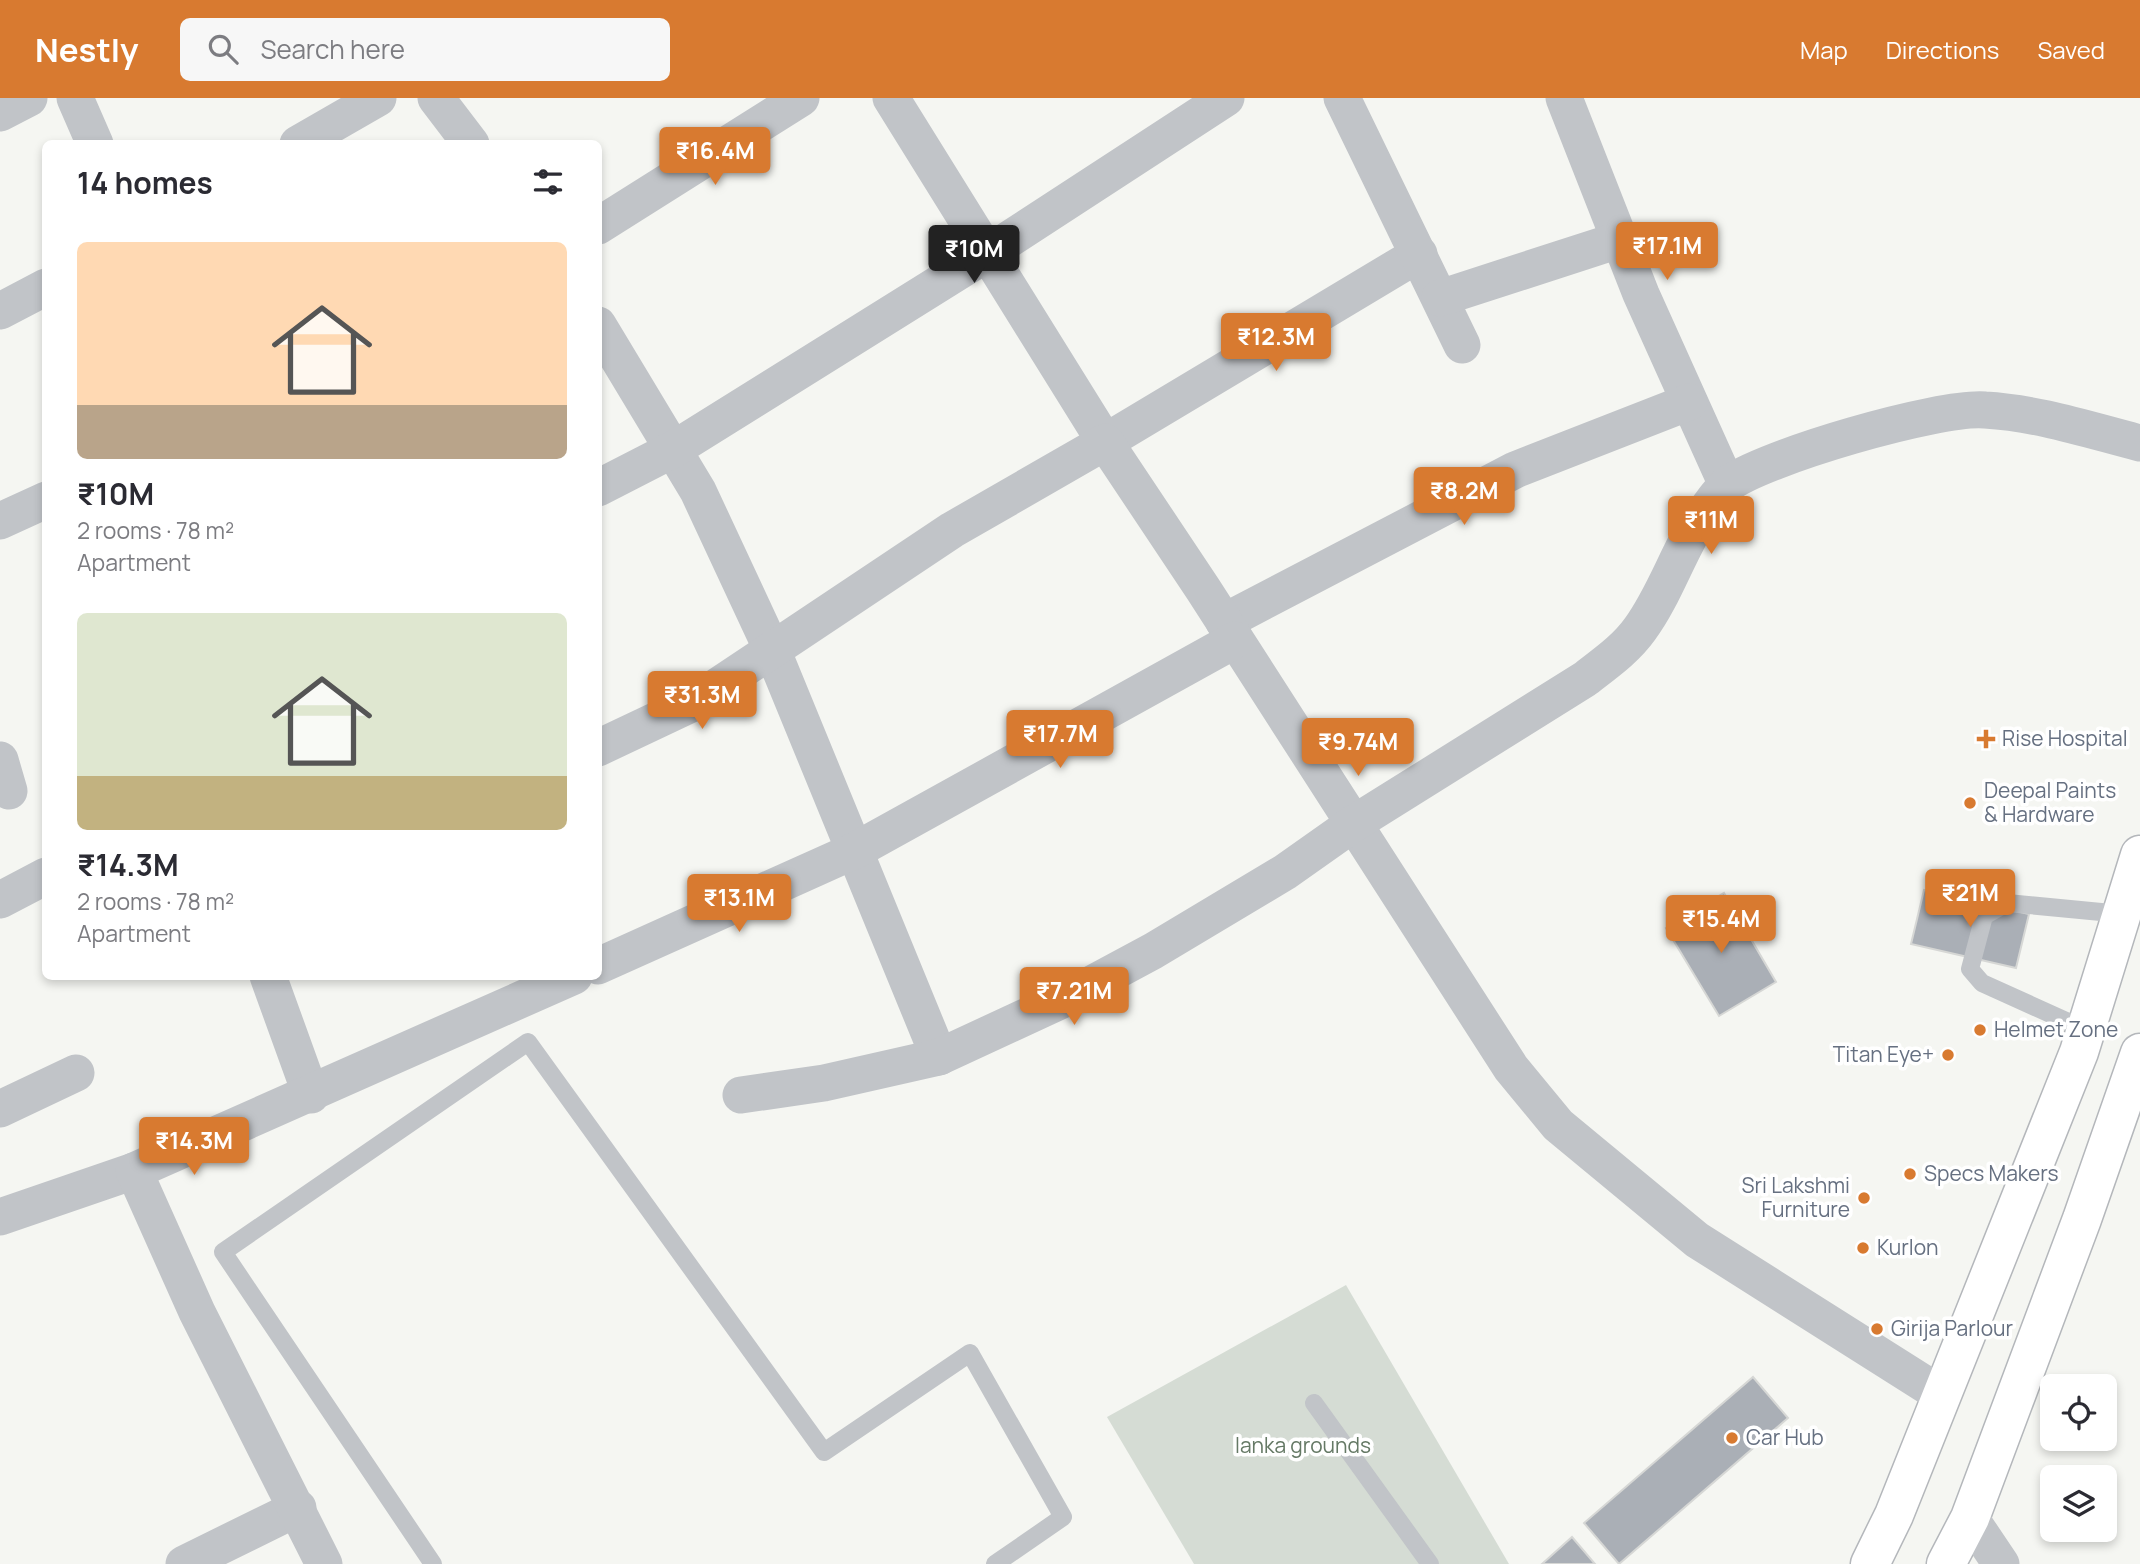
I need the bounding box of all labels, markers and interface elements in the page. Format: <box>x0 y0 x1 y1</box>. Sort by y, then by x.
search box <box>180 18 670 81</box>
text: Nestly <box>35 27 138 72</box>
icon: search <box>204 30 242 68</box>
text: Search here <box>260 31 405 67</box>
text: Map <box>1800 33 1848 66</box>
text: Directions <box>1886 33 1999 66</box>
text: Saved <box>2037 33 2105 66</box>
pin: ₹16.4M <box>658 127 772 187</box>
text: ₹16.4M <box>675 134 755 166</box>
text: 14 homes <box>77 162 213 203</box>
icon: filters <box>529 163 567 201</box>
pin: ₹17.1M <box>1610 222 1724 282</box>
pin: ₹10M <box>933 226 1015 285</box>
text: ₹17.1M <box>1632 229 1702 261</box>
text: ₹10M <box>944 232 1004 264</box>
icon: home <box>259 287 385 413</box>
pin: ₹12.3M <box>1219 314 1333 373</box>
text: ₹12.3M <box>1237 320 1315 352</box>
pin: ₹8.2M <box>1415 468 1513 527</box>
text: ₹10M <box>77 473 154 514</box>
text: ₹8.2M <box>1430 474 1498 506</box>
pin: ₹11M <box>1670 496 1752 556</box>
text: ₹11M <box>1684 503 1738 535</box>
text: 2 rooms · 78 m² <box>77 514 234 546</box>
text: Apartment <box>77 546 191 578</box>
icon: home <box>259 658 385 784</box>
pin: ₹31.3M <box>645 672 759 731</box>
text: ₹31.3M <box>664 678 740 710</box>
pin: ₹17.7M <box>1003 710 1117 770</box>
text: ₹17.7M <box>1022 717 1098 749</box>
pin: ₹9.74M <box>1301 718 1415 778</box>
place label: Rise Hospital <box>2002 724 2128 752</box>
text: ₹9.74M <box>1318 725 1398 757</box>
marker: Rise Hospital <box>1976 729 1996 749</box>
place label: Deepal Paints & Hardware <box>1984 776 2116 828</box>
marker: Deepal Paints & Hardware <box>1962 795 1978 811</box>
text: ₹14.3M <box>77 844 179 885</box>
pin: ₹21M <box>1929 870 2011 929</box>
pin: ₹13.1M <box>682 874 796 934</box>
text: ₹21M <box>1941 876 1999 908</box>
text: ₹13.1M <box>703 881 775 913</box>
text: 2 rooms · 78 m² <box>77 885 234 917</box>
pin: ₹15.4M <box>1664 896 1778 955</box>
text: ₹15.4M <box>1682 902 1760 934</box>
text: Apartment <box>77 917 191 949</box>
pin: ₹7.21M <box>1017 968 1131 1027</box>
text: ₹7.21M <box>1036 974 1112 1006</box>
place label: Helmet Zone <box>1994 1015 2118 1043</box>
marker: Helmet Zone <box>1972 1022 1988 1038</box>
place label: Titan Eye+ <box>1833 1040 1934 1068</box>
marker: Titan Eye+ <box>1940 1047 1956 1063</box>
pin: ₹14.3M <box>137 1118 251 1177</box>
text: ₹14.3M <box>155 1124 233 1156</box>
place label: Specs Makers <box>1924 1159 2058 1187</box>
marker: Specs Makers <box>1902 1166 1918 1182</box>
place label: Sri Lakshmi Furniture <box>1742 1171 1850 1223</box>
marker: Sri Lakshmi Furniture <box>1856 1190 1872 1206</box>
place label: Kurlon <box>1877 1233 1939 1261</box>
marker: Kurlon <box>1855 1240 1871 1256</box>
place label: Girija Parlour <box>1891 1314 2014 1342</box>
marker: Girija Parlour <box>1869 1321 1885 1337</box>
map controls <box>2040 1374 2117 1542</box>
button: locate <box>2040 1374 2117 1451</box>
place label: Car Hub <box>1746 1423 1824 1451</box>
marker: Car Hub <box>1724 1430 1740 1446</box>
park label: lanka grounds <box>1235 1431 1371 1459</box>
button: layers <box>2040 1465 2117 1542</box>

